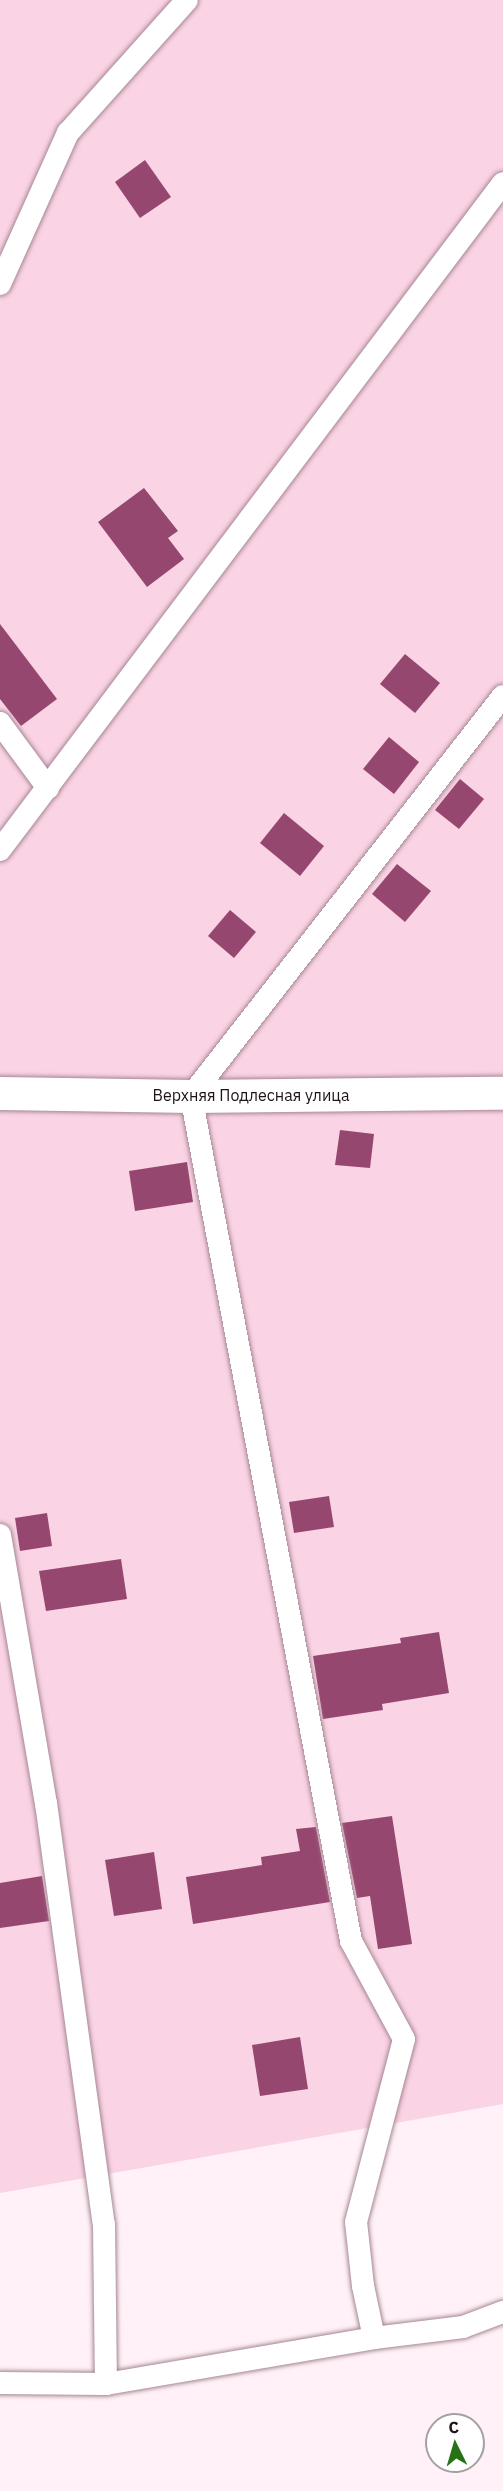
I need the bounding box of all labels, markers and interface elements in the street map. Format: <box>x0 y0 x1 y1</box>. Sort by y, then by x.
street label: Верхняя Подлесная улица <box>153 1085 349 1105</box>
north arrow <box>425 2413 485 2473</box>
text: С <box>448 2417 460 2437</box>

